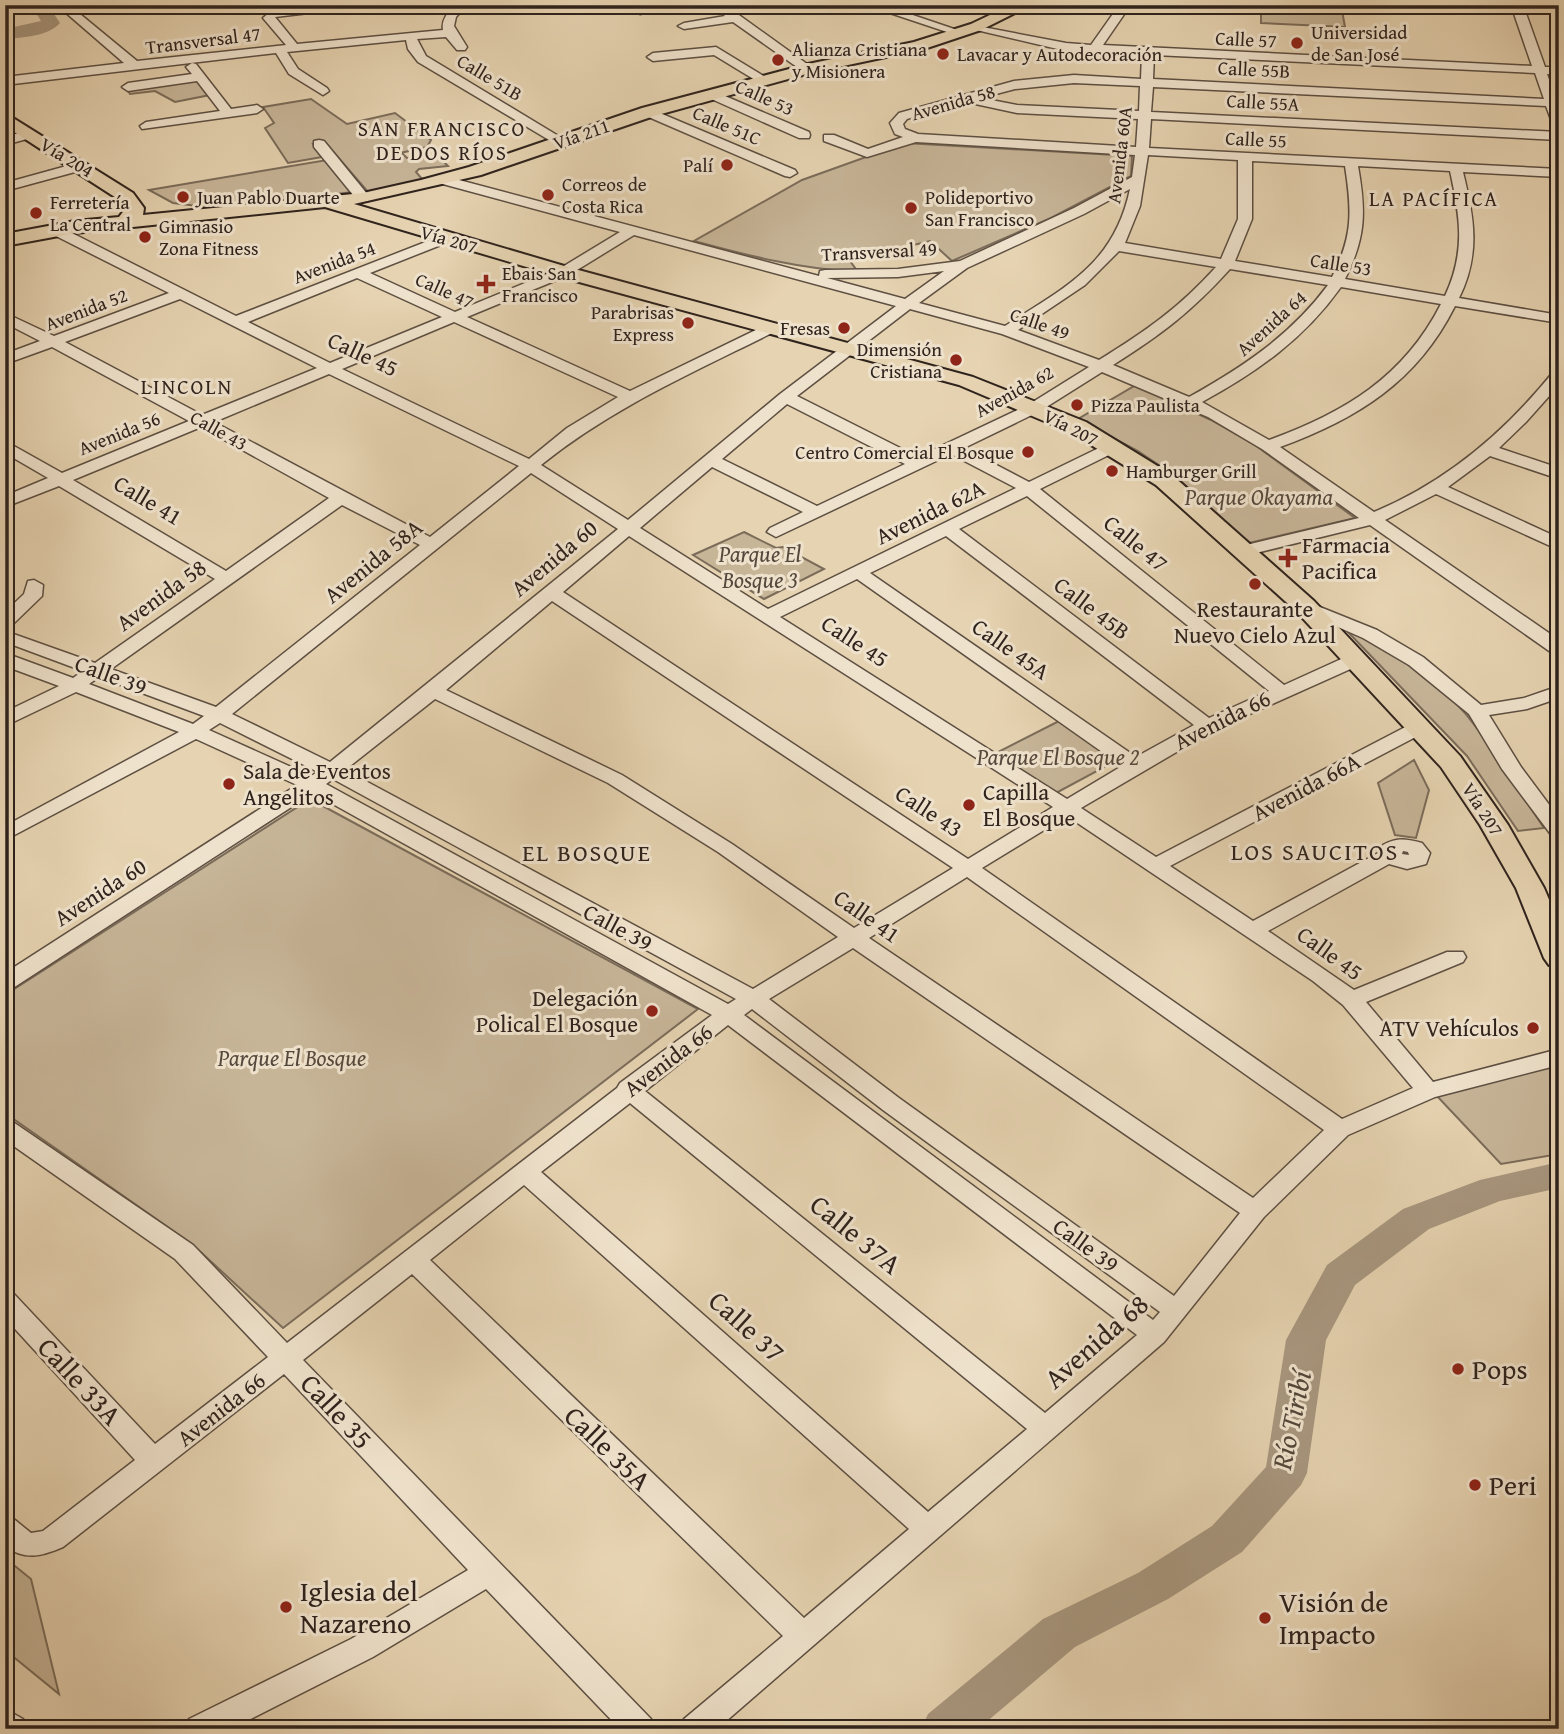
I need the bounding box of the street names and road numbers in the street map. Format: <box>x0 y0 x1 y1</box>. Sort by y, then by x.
street label: Transversal 47 <box>144 19 262 61</box>
street label: Calle 57 <box>1215 23 1277 55</box>
street label: Calle 51B <box>452 46 528 108</box>
street label: Calle 55B <box>1217 53 1291 85</box>
street label: Calle 53 <box>731 72 799 122</box>
street label: Avenida 58 <box>908 77 998 127</box>
street label: Calle 55A <box>1226 86 1301 118</box>
street label: Calle 51C <box>689 98 765 152</box>
street label: Avenida 60A <box>1099 104 1139 205</box>
street label: Vía 211 <box>549 111 613 157</box>
street label: Calle 55 <box>1225 123 1287 155</box>
street label: Vía 204 <box>35 130 99 184</box>
street label: Vía 207 <box>417 217 481 261</box>
street label: Avenida 54 <box>289 233 379 291</box>
street label: Transversal 49 <box>821 234 937 268</box>
street label: Calle 53 <box>1309 245 1373 283</box>
street label: Calle 47 <box>411 265 479 315</box>
street label: Avenida 52 <box>41 280 131 338</box>
street label: Avenida 64 <box>1230 284 1312 362</box>
street label: Calle 49 <box>1006 300 1074 346</box>
street label: Calle 45 <box>323 323 404 384</box>
street label: Avenida 62 <box>970 358 1058 424</box>
street label: Vía 207 <box>1039 401 1103 453</box>
street label: Calle 43 <box>185 403 253 457</box>
street label: Avenida 56 <box>74 404 164 462</box>
street label: Calle 41 <box>108 466 189 533</box>
street label: Avenida 62A <box>869 471 990 552</box>
street label: Calle 47 <box>1097 506 1176 579</box>
street label: Avenida 58A <box>316 511 429 611</box>
street label: Avenida 60 <box>503 511 604 604</box>
street label: Avenida 58 <box>109 551 213 639</box>
street label: Calle 45B <box>1047 568 1137 647</box>
street label: Calle 45 <box>815 607 895 675</box>
street label: Calle 45A <box>966 610 1057 687</box>
street label: Calle 39 <box>71 646 152 703</box>
street label: Avenida 66 <box>1168 681 1276 758</box>
street label: Avenida 66A <box>1246 744 1366 829</box>
street label: Calle 43 <box>889 777 969 845</box>
street label: Vía 207 <box>1455 777 1511 841</box>
street label: Avenida 60 <box>47 849 152 934</box>
street label: Calle 41 <box>827 881 907 950</box>
street label: Calle 39 <box>578 895 659 959</box>
street label: Calle 45 <box>1291 917 1370 988</box>
street label: Avenida 66 <box>616 1015 719 1104</box>
street label: Calle 37A <box>802 1184 911 1283</box>
street label: Calle 39 <box>1047 1209 1126 1280</box>
street label: Calle 37 <box>700 1280 795 1371</box>
street label: Avenida 68 <box>1034 1284 1157 1398</box>
street label: Calle 33A <box>29 1327 132 1434</box>
street label: Avenida 66 <box>169 1364 272 1454</box>
street label: Calle 35 <box>292 1364 383 1458</box>
street label: Calle 35A <box>555 1396 661 1500</box>

